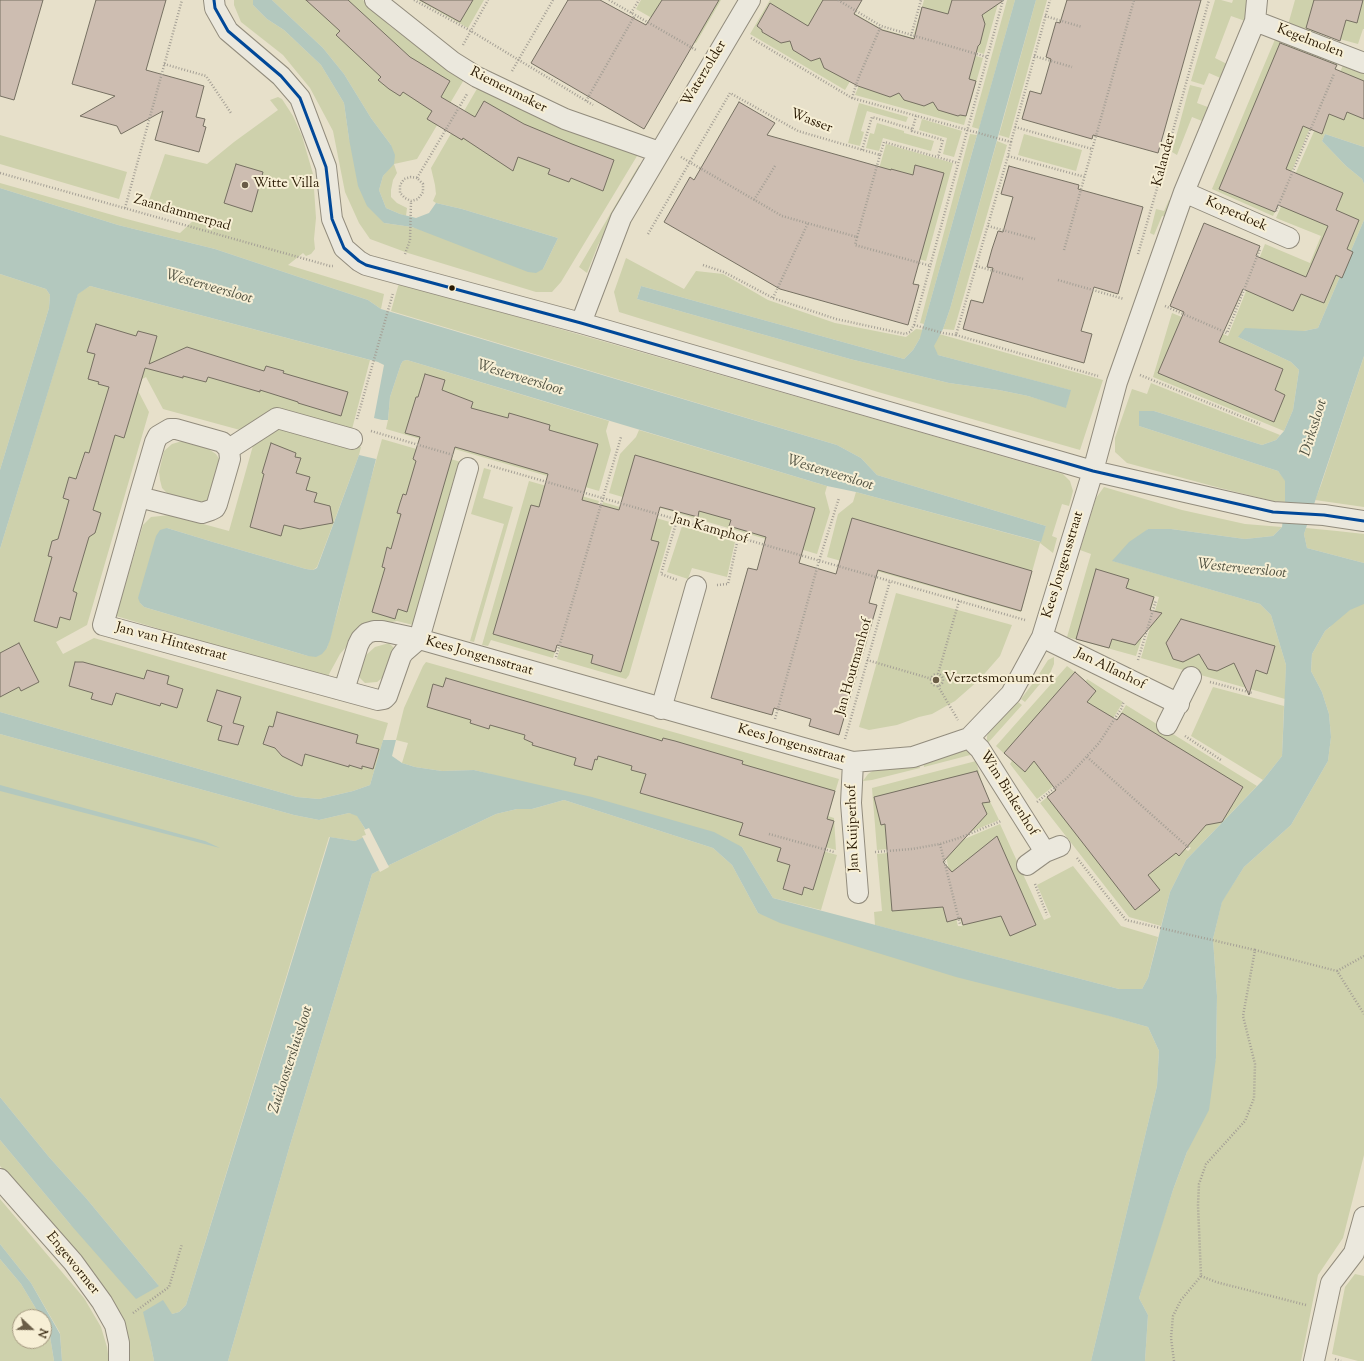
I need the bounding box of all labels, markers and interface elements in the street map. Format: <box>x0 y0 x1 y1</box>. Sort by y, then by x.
street label: Kegelmolen <box>1274 21 1346 63</box>
street label: Waterzolder <box>679 38 731 110</box>
street label: Riemenmaker <box>467 64 549 118</box>
street label: Wasser <box>787 106 835 138</box>
street label: Kalander <box>1150 131 1180 189</box>
place label: Witte Villa <box>253 177 319 193</box>
marker: Witte Villa <box>240 180 250 190</box>
street label: Zaandammerpad <box>132 192 232 236</box>
street label: Koperdoek <box>1202 194 1270 236</box>
water label: Westerveersloot <box>163 267 255 309</box>
unlabelled marker <box>447 283 457 293</box>
water label: Westerveersloot <box>475 357 565 401</box>
water label: Dirkssloot <box>1298 397 1332 459</box>
water label: Westerveersloot <box>785 452 875 496</box>
street label: Kees Jongensstraat <box>1040 509 1088 621</box>
street label: Jan Kamphof <box>670 511 750 549</box>
water label: Westerveersloot <box>1197 556 1287 584</box>
street label: Jan Houtmanhof <box>833 617 877 717</box>
street label: Jan van Hintestraat <box>114 620 228 666</box>
street label: Kees Jongensstraat <box>423 634 535 680</box>
street label: Jan Allanhof <box>1072 646 1148 694</box>
place label: Verzetsmonument <box>944 672 1054 688</box>
marker: Verzetsmonument <box>931 675 941 685</box>
street label: Kees Jongensstraat <box>735 722 847 768</box>
street label: Wim Binkenhof <box>975 748 1041 840</box>
street label: Jan Kuijperhof <box>844 784 864 872</box>
water label: Zuidoostersluissloot <box>266 1004 318 1116</box>
street label: Engewormer <box>42 1229 102 1299</box>
north arrow <box>12 1309 52 1349</box>
text: N <box>33 1326 51 1340</box>

